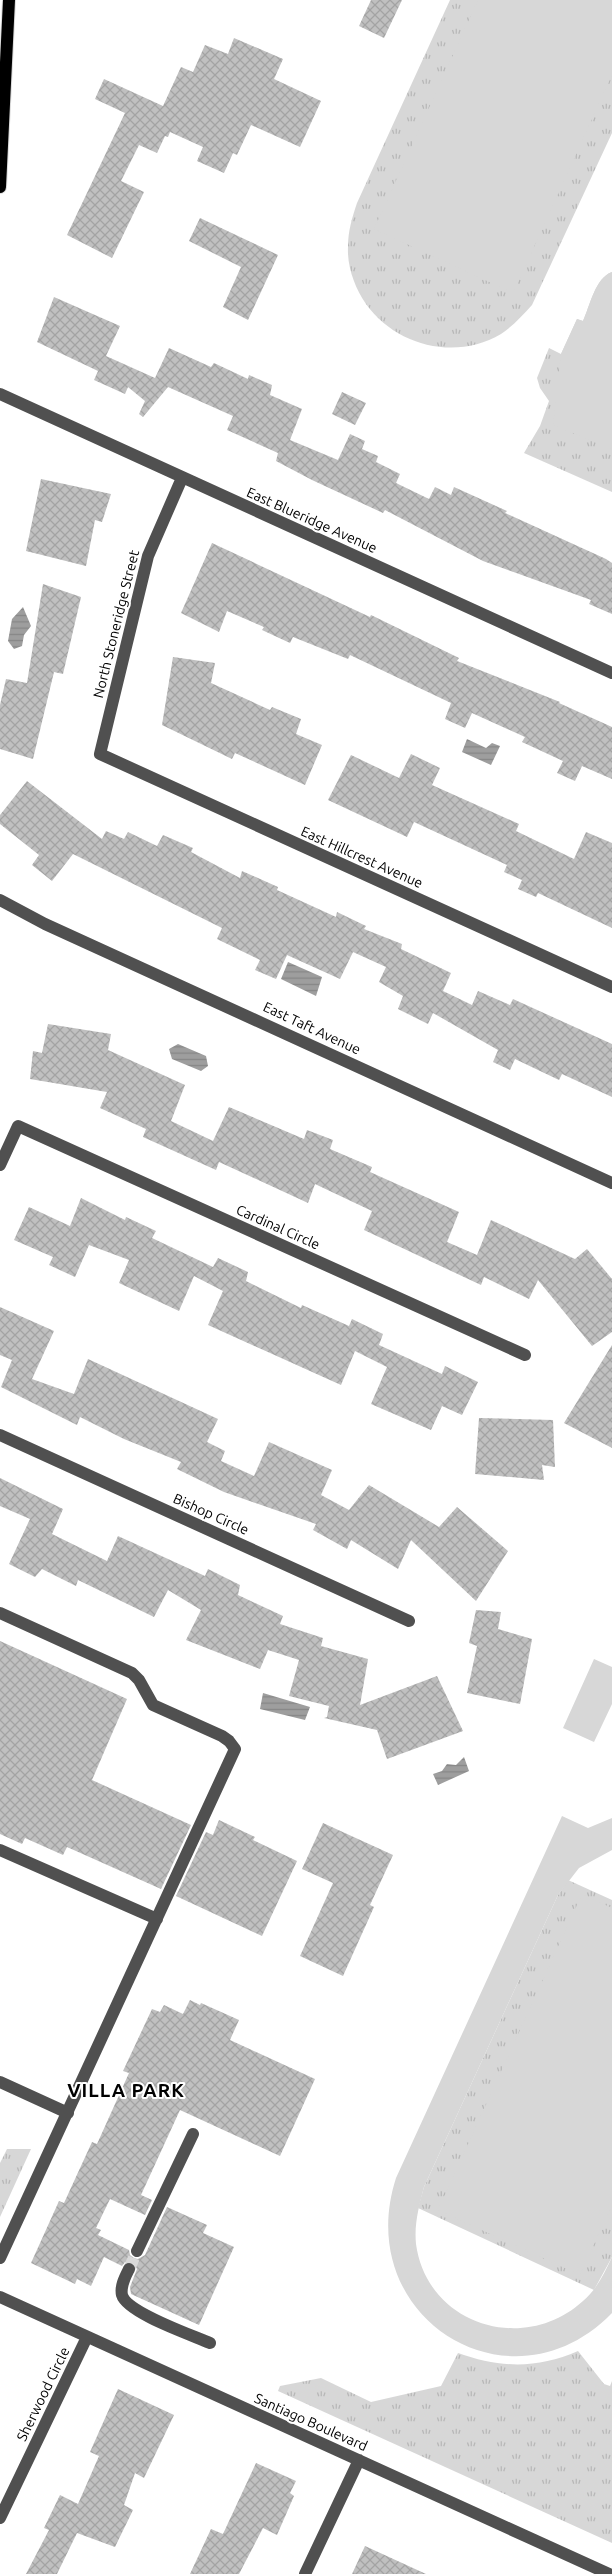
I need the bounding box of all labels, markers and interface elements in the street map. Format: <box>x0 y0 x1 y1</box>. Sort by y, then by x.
street label: East Blueridge Avenue <box>244 484 380 556</box>
street label: North Stoneridge Street <box>90 548 142 700</box>
street label: East Hillcrest Avenue <box>299 823 425 891</box>
street label: East Taft Avenue <box>261 998 363 1058</box>
street label: Cardinal Circle <box>234 1201 322 1253</box>
street label: Bishop Circle <box>171 1490 251 1538</box>
district label: VILLA PARK <box>67 2079 185 2101</box>
street label: Sherwood Circle <box>13 2344 73 2444</box>
street label: Santiago Boulevard <box>252 2390 370 2454</box>

